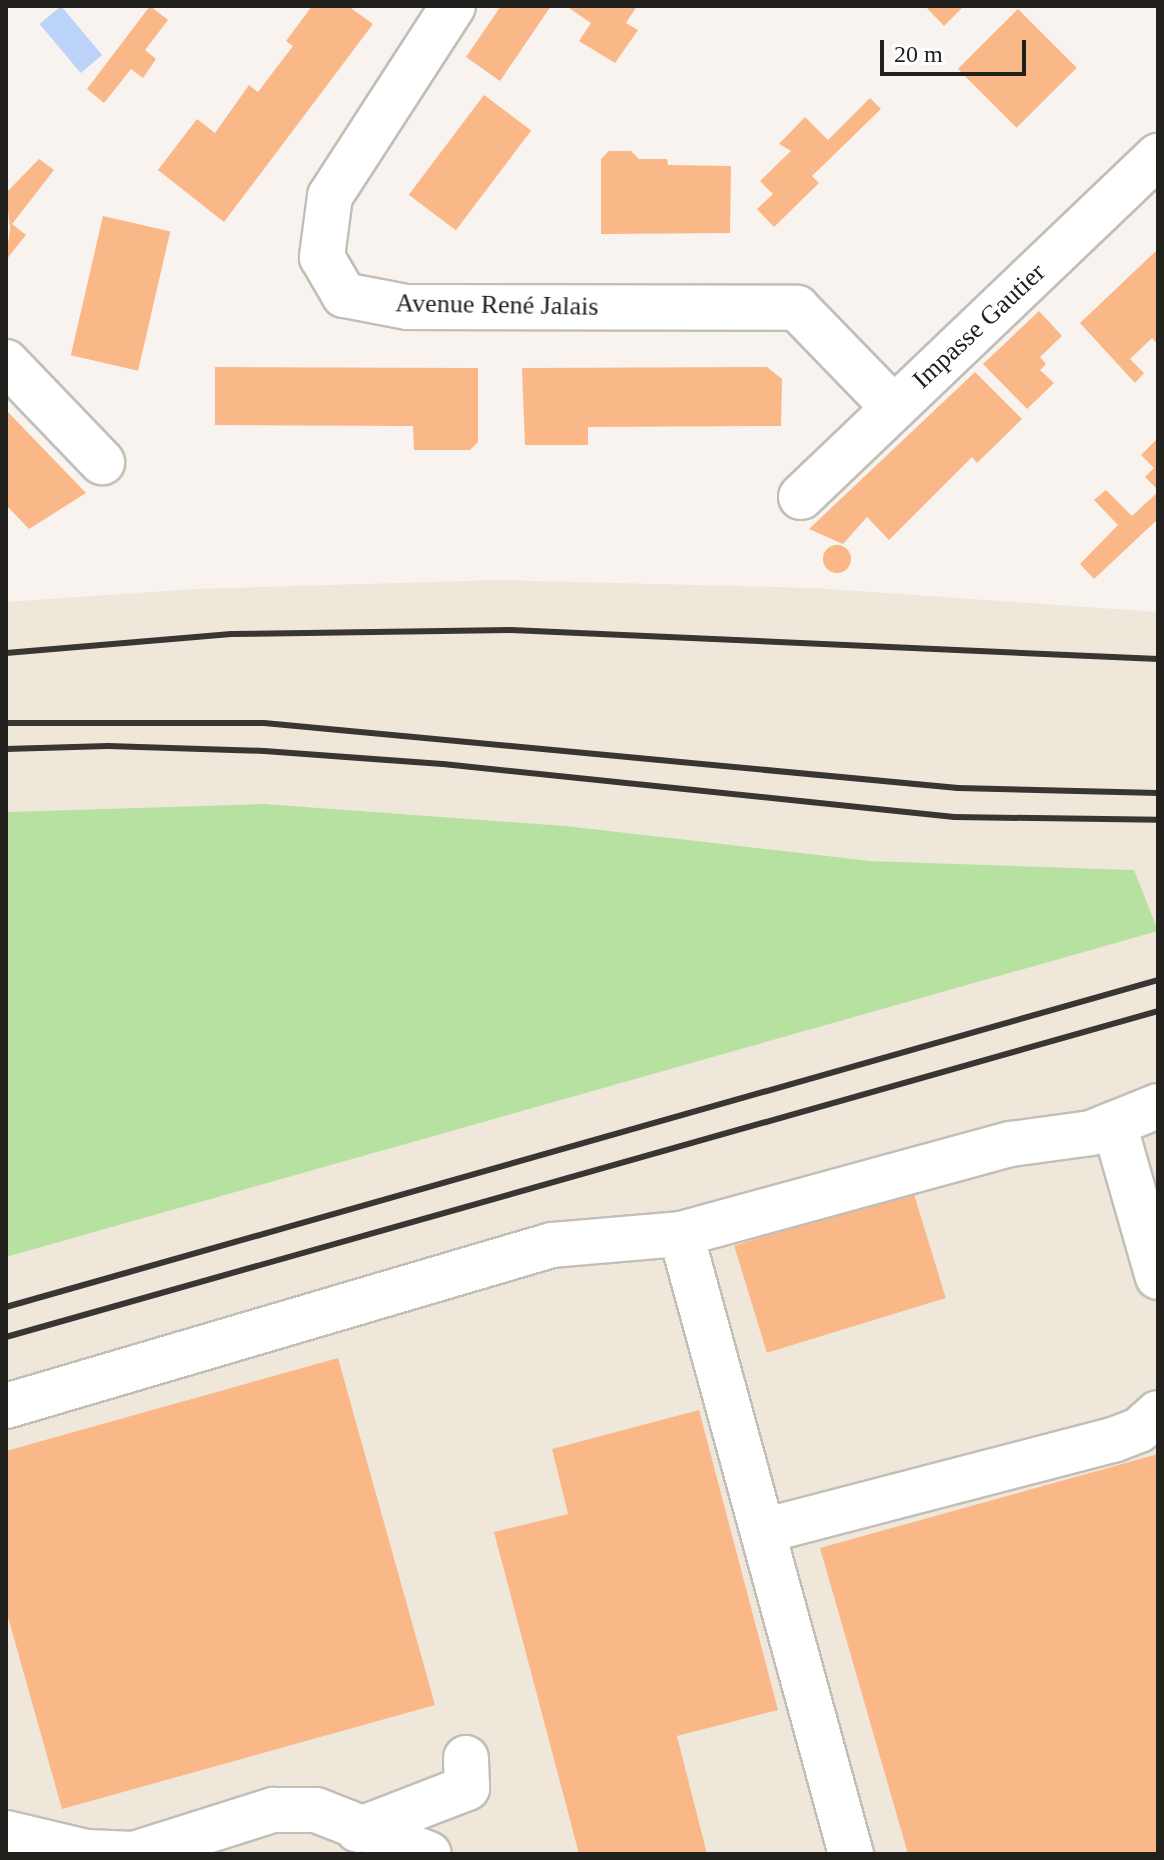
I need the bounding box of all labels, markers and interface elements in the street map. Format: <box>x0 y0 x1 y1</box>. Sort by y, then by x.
scale bar <box>884 24 1030 74</box>
text: 20 m <box>894 41 943 67</box>
street label: Impasse Gautier <box>906 257 1052 395</box>
street label: Avenue René Jalais <box>395 288 599 322</box>

